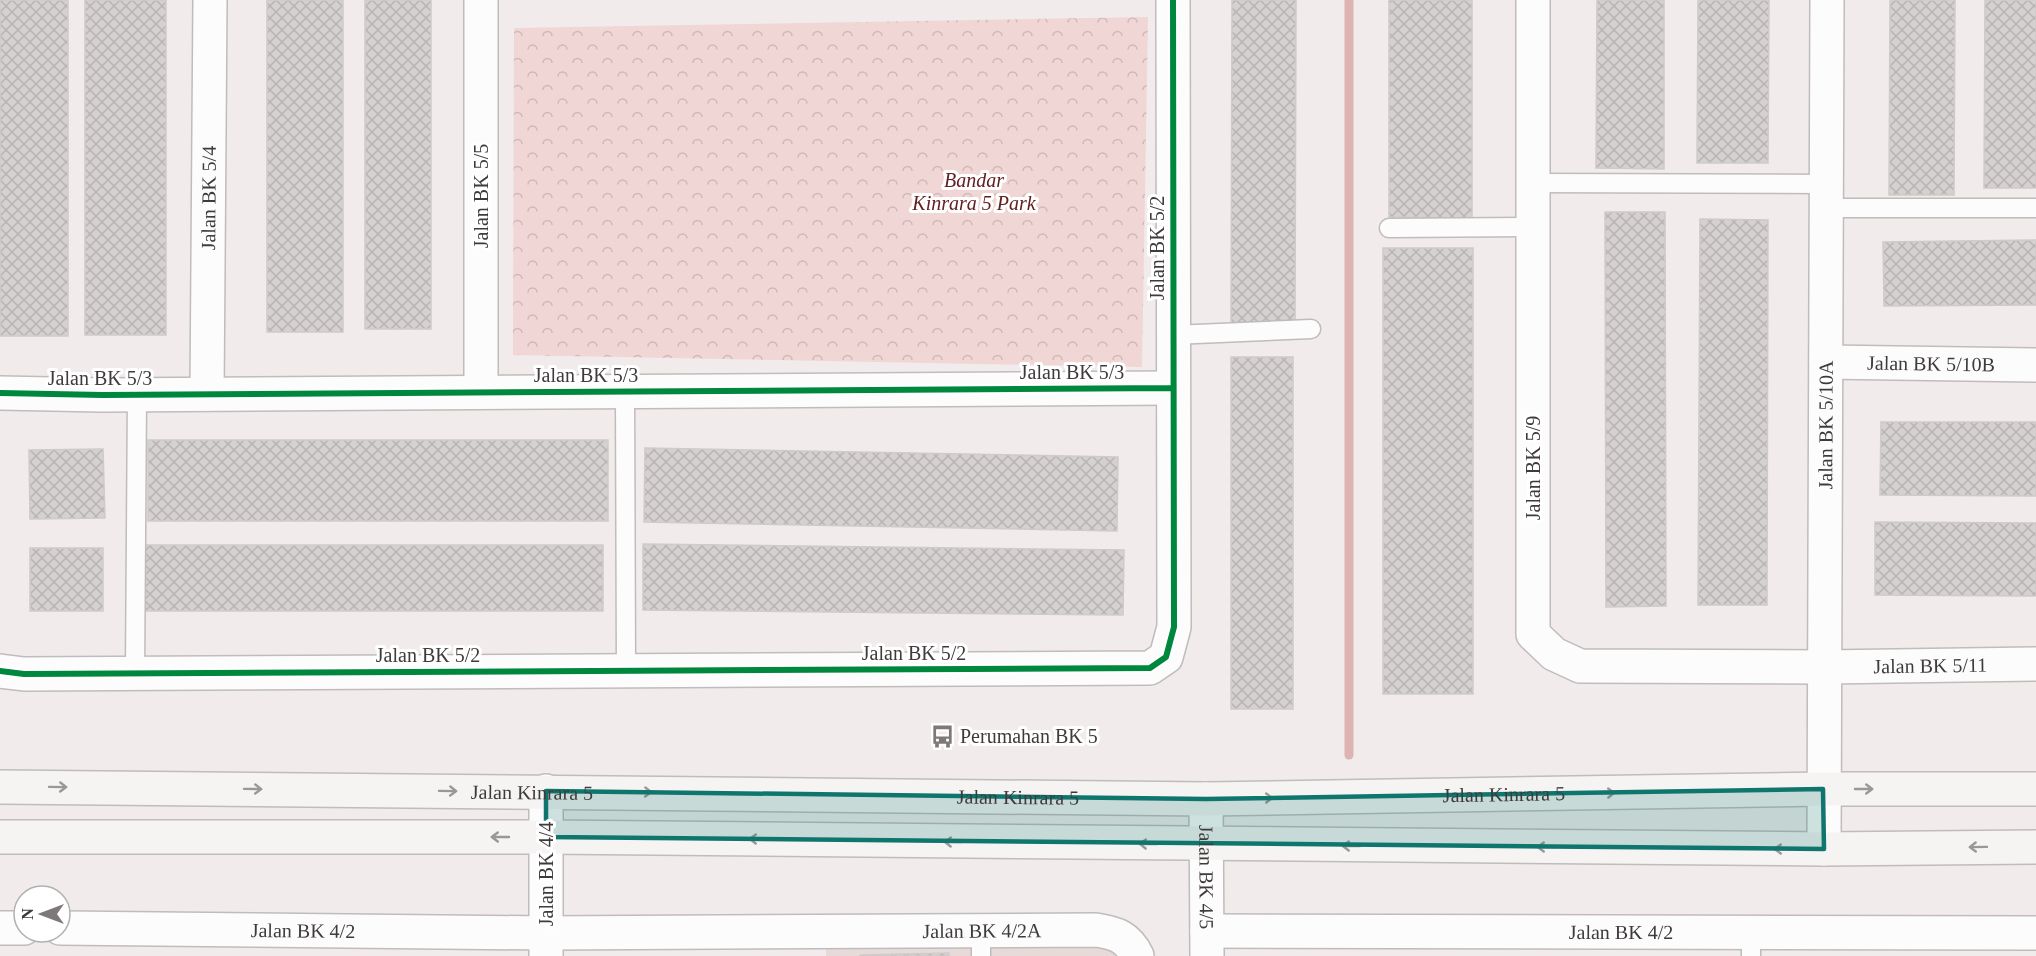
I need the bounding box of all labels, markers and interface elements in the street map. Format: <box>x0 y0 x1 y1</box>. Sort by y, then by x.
street label: Jalan BK 5/5 <box>470 144 492 248</box>
street label: Jalan BK 5/4 <box>197 146 220 250</box>
park label: Bandar Kinrara 5 Park <box>911 169 1037 214</box>
street label: Jalan BK 5/2 <box>1146 196 1168 300</box>
street label: Jalan BK 5/10B <box>1867 352 1995 375</box>
street label: Jalan BK 5/10A <box>1814 360 1837 490</box>
street label: Jalan BK 5/3 <box>1020 361 1124 383</box>
street label: Jalan BK 5/3 <box>534 364 638 386</box>
street label: Jalan BK 5/3 <box>48 367 152 389</box>
street label: Jalan BK 5/9 <box>1522 416 1544 520</box>
street label: Jalan BK 5/2 <box>862 642 966 664</box>
street label: Jalan BK 5/2 <box>376 644 480 666</box>
street label: Jalan BK 5/11 <box>1873 654 1987 677</box>
bus stop icon: Perumahan BK 5 <box>929 723 955 749</box>
place label: Perumahan BK 5 <box>960 725 1098 747</box>
one-way arrow <box>48 781 68 793</box>
street label: Jalan Kinrara 5 <box>471 781 593 804</box>
street label: Jalan Kinrara 5 <box>1443 782 1565 806</box>
one-way arrow <box>243 783 263 795</box>
one-way arrow <box>1854 783 1874 795</box>
one-way arrow <box>438 785 458 796</box>
street label: Jalan Kinrara 5 <box>957 786 1079 809</box>
one-way arrow <box>633 787 653 798</box>
one-way arrow <box>1596 787 1616 798</box>
one-way arrow <box>1254 792 1274 804</box>
street label: Jalan BK 4/4 <box>535 822 557 926</box>
street label: Jalan BK 4/5 <box>1195 825 1218 929</box>
one-way arrow <box>490 831 510 843</box>
one-way arrow <box>748 834 768 845</box>
one-way arrow <box>943 836 963 848</box>
one-way arrow <box>1138 838 1158 850</box>
one-way arrow <box>1341 840 1361 852</box>
one-way arrow <box>1536 841 1556 853</box>
one-way arrow <box>1968 841 1988 853</box>
one-way arrow <box>1773 843 1793 855</box>
north arrow <box>12 884 72 944</box>
text: N <box>19 908 36 920</box>
street label: Jalan BK 4/2 <box>251 919 355 942</box>
street label: Jalan BK 4/2A <box>922 919 1042 942</box>
street label: Jalan BK 4/2 <box>1569 921 1673 943</box>

